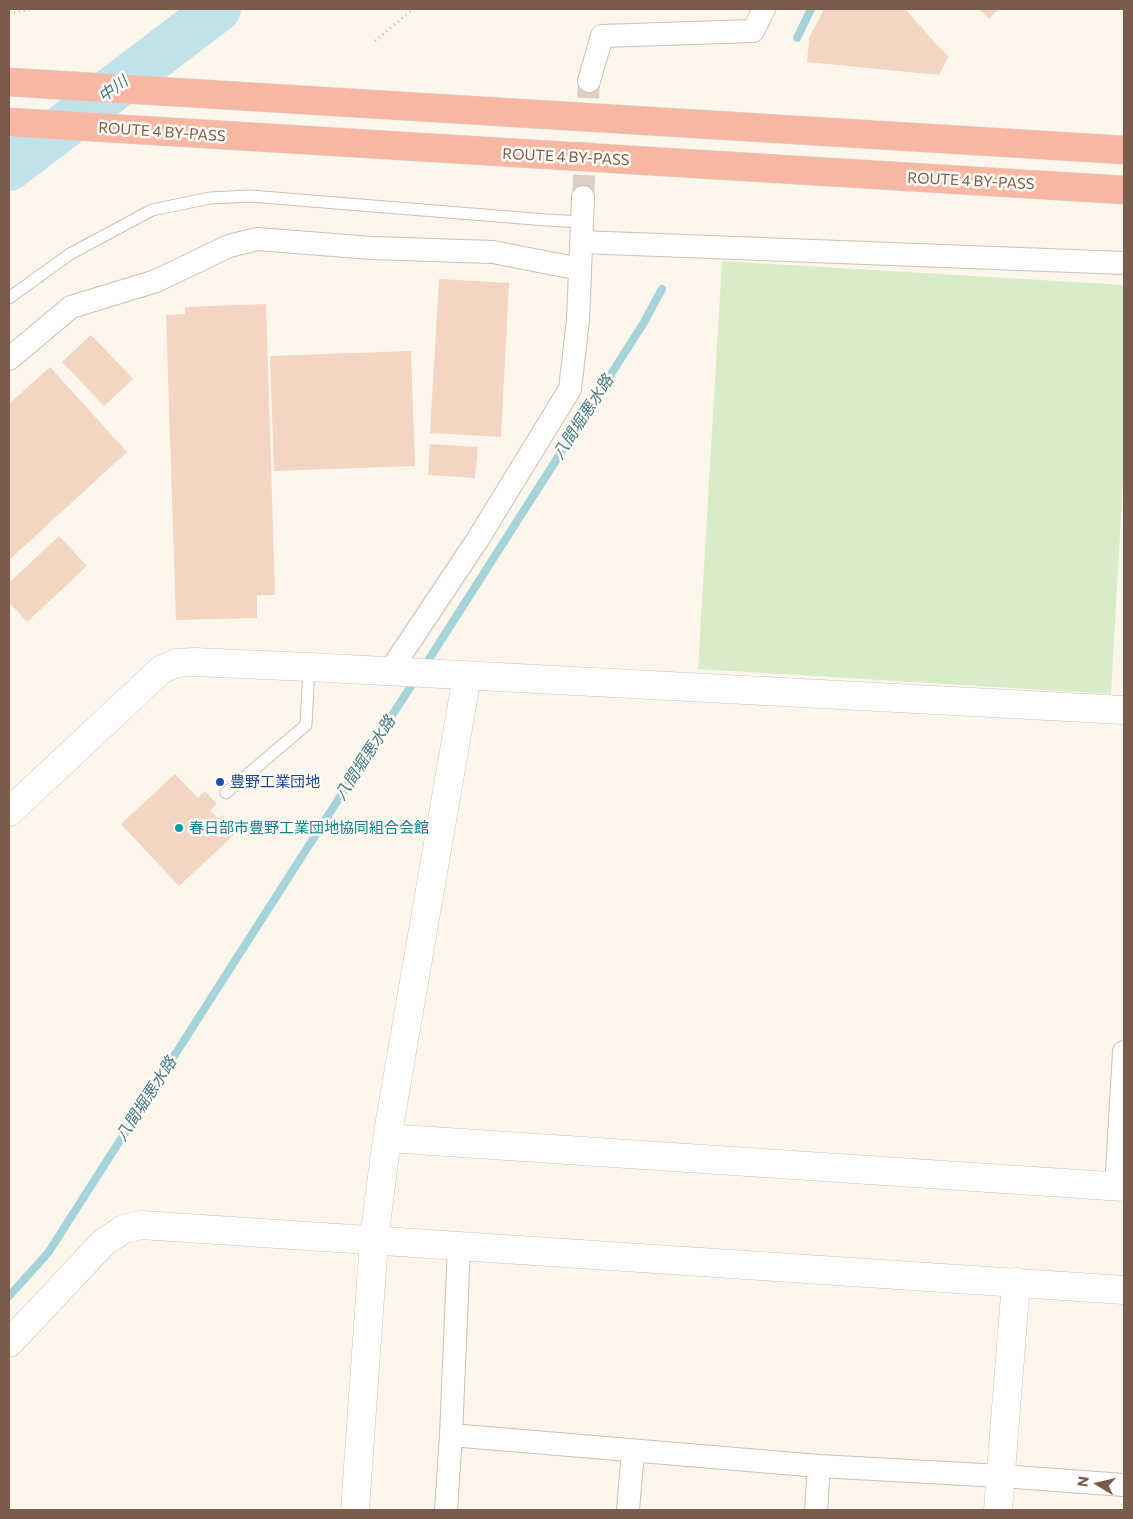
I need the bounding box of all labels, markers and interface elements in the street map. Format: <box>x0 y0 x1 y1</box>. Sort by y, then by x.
water label: 中川 <box>94 72 132 106</box>
street label: ROUTE 4 BY-PASS <box>98 119 226 145</box>
street label: ROUTE 4 BY-PASS <box>502 145 630 169</box>
street label: ROUTE 4 BY-PASS <box>907 169 1035 193</box>
water label: 八間堀悪水路 <box>549 372 617 462</box>
water label: 八間堀悪水路 <box>331 713 399 803</box>
place label: 豊野工業団地 <box>230 773 320 791</box>
marker: 豊野工業団地 <box>214 776 226 788</box>
place label: 春日部市豊野工業団地協同組合会館 <box>189 819 429 837</box>
marker: 春日部市豊野工業団地協同組合会館 <box>173 822 185 834</box>
water label: 八間堀悪水路 <box>112 1054 180 1144</box>
north arrow <box>1073 1459 1123 1509</box>
text: N <box>1073 1475 1092 1488</box>

